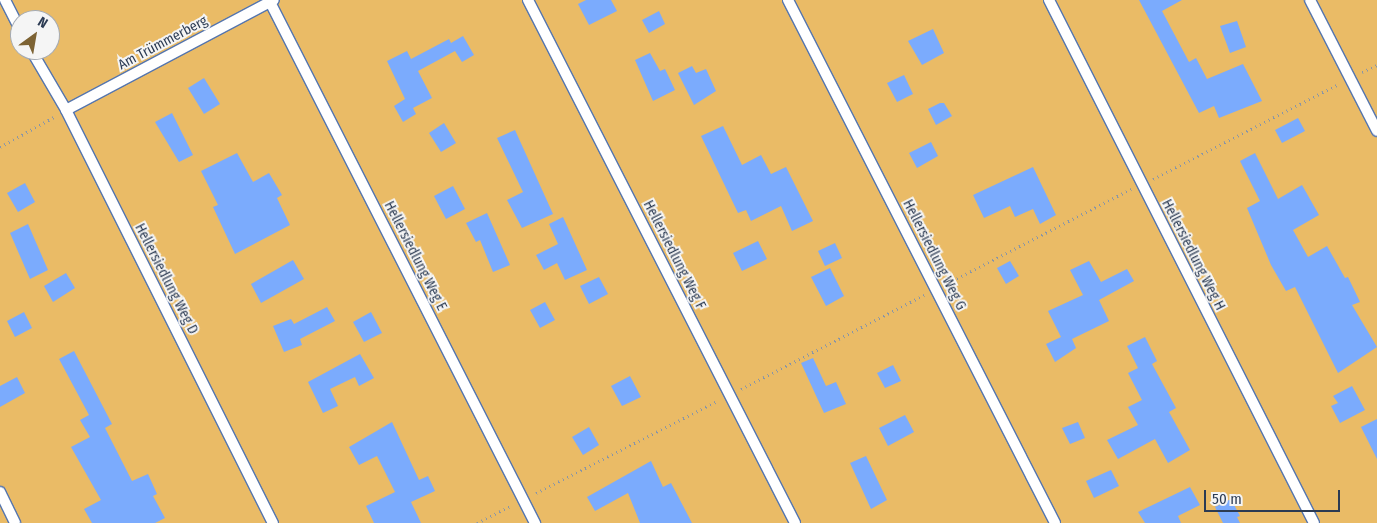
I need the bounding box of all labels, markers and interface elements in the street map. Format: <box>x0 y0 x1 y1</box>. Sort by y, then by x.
north arrow <box>10 10 60 60</box>
street label: Am Trümmerberg <box>116 12 210 74</box>
text: N <box>35 13 51 32</box>
street label: Hellersiedlung Weg G <box>899 197 969 313</box>
street label: Hellersiedlung Weg H <box>1158 197 1228 313</box>
street label: Hellersiedlung Weg F <box>639 198 709 312</box>
street label: Hellersiedlung Weg E <box>380 199 450 313</box>
street label: Hellersiedlung Weg D <box>131 221 201 337</box>
scale bar <box>1207 480 1343 512</box>
text: 50 m <box>1212 490 1242 508</box>

